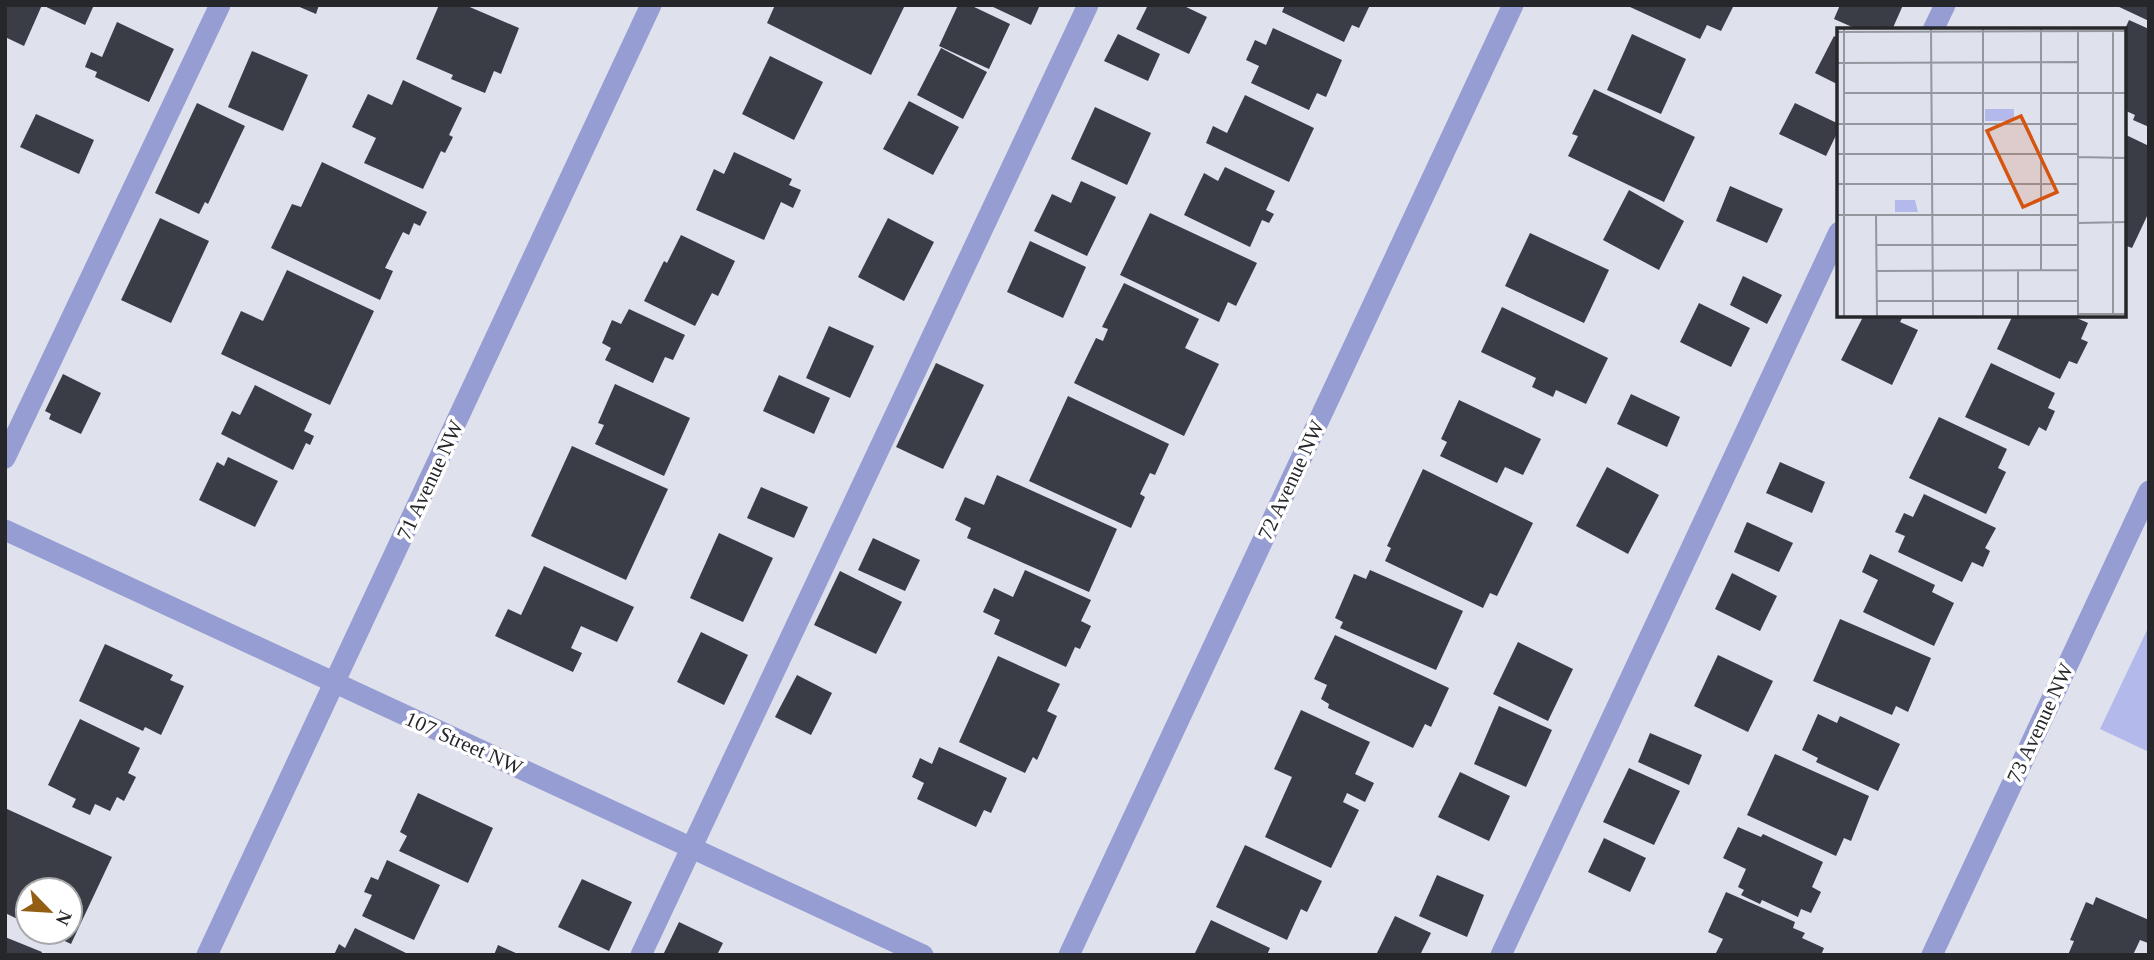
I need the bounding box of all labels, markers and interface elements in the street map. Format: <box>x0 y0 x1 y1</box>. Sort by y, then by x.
inset map <box>1837 28 2126 317</box>
street label: 71 Avenue NW <box>392 416 468 544</box>
street label: 72 Avenue NW <box>1253 416 1329 544</box>
street label: 73 Avenue NW <box>2002 659 2078 787</box>
street label: 107 Street NW <box>402 706 527 780</box>
north arrow <box>14 876 84 946</box>
text: N <box>51 907 76 929</box>

